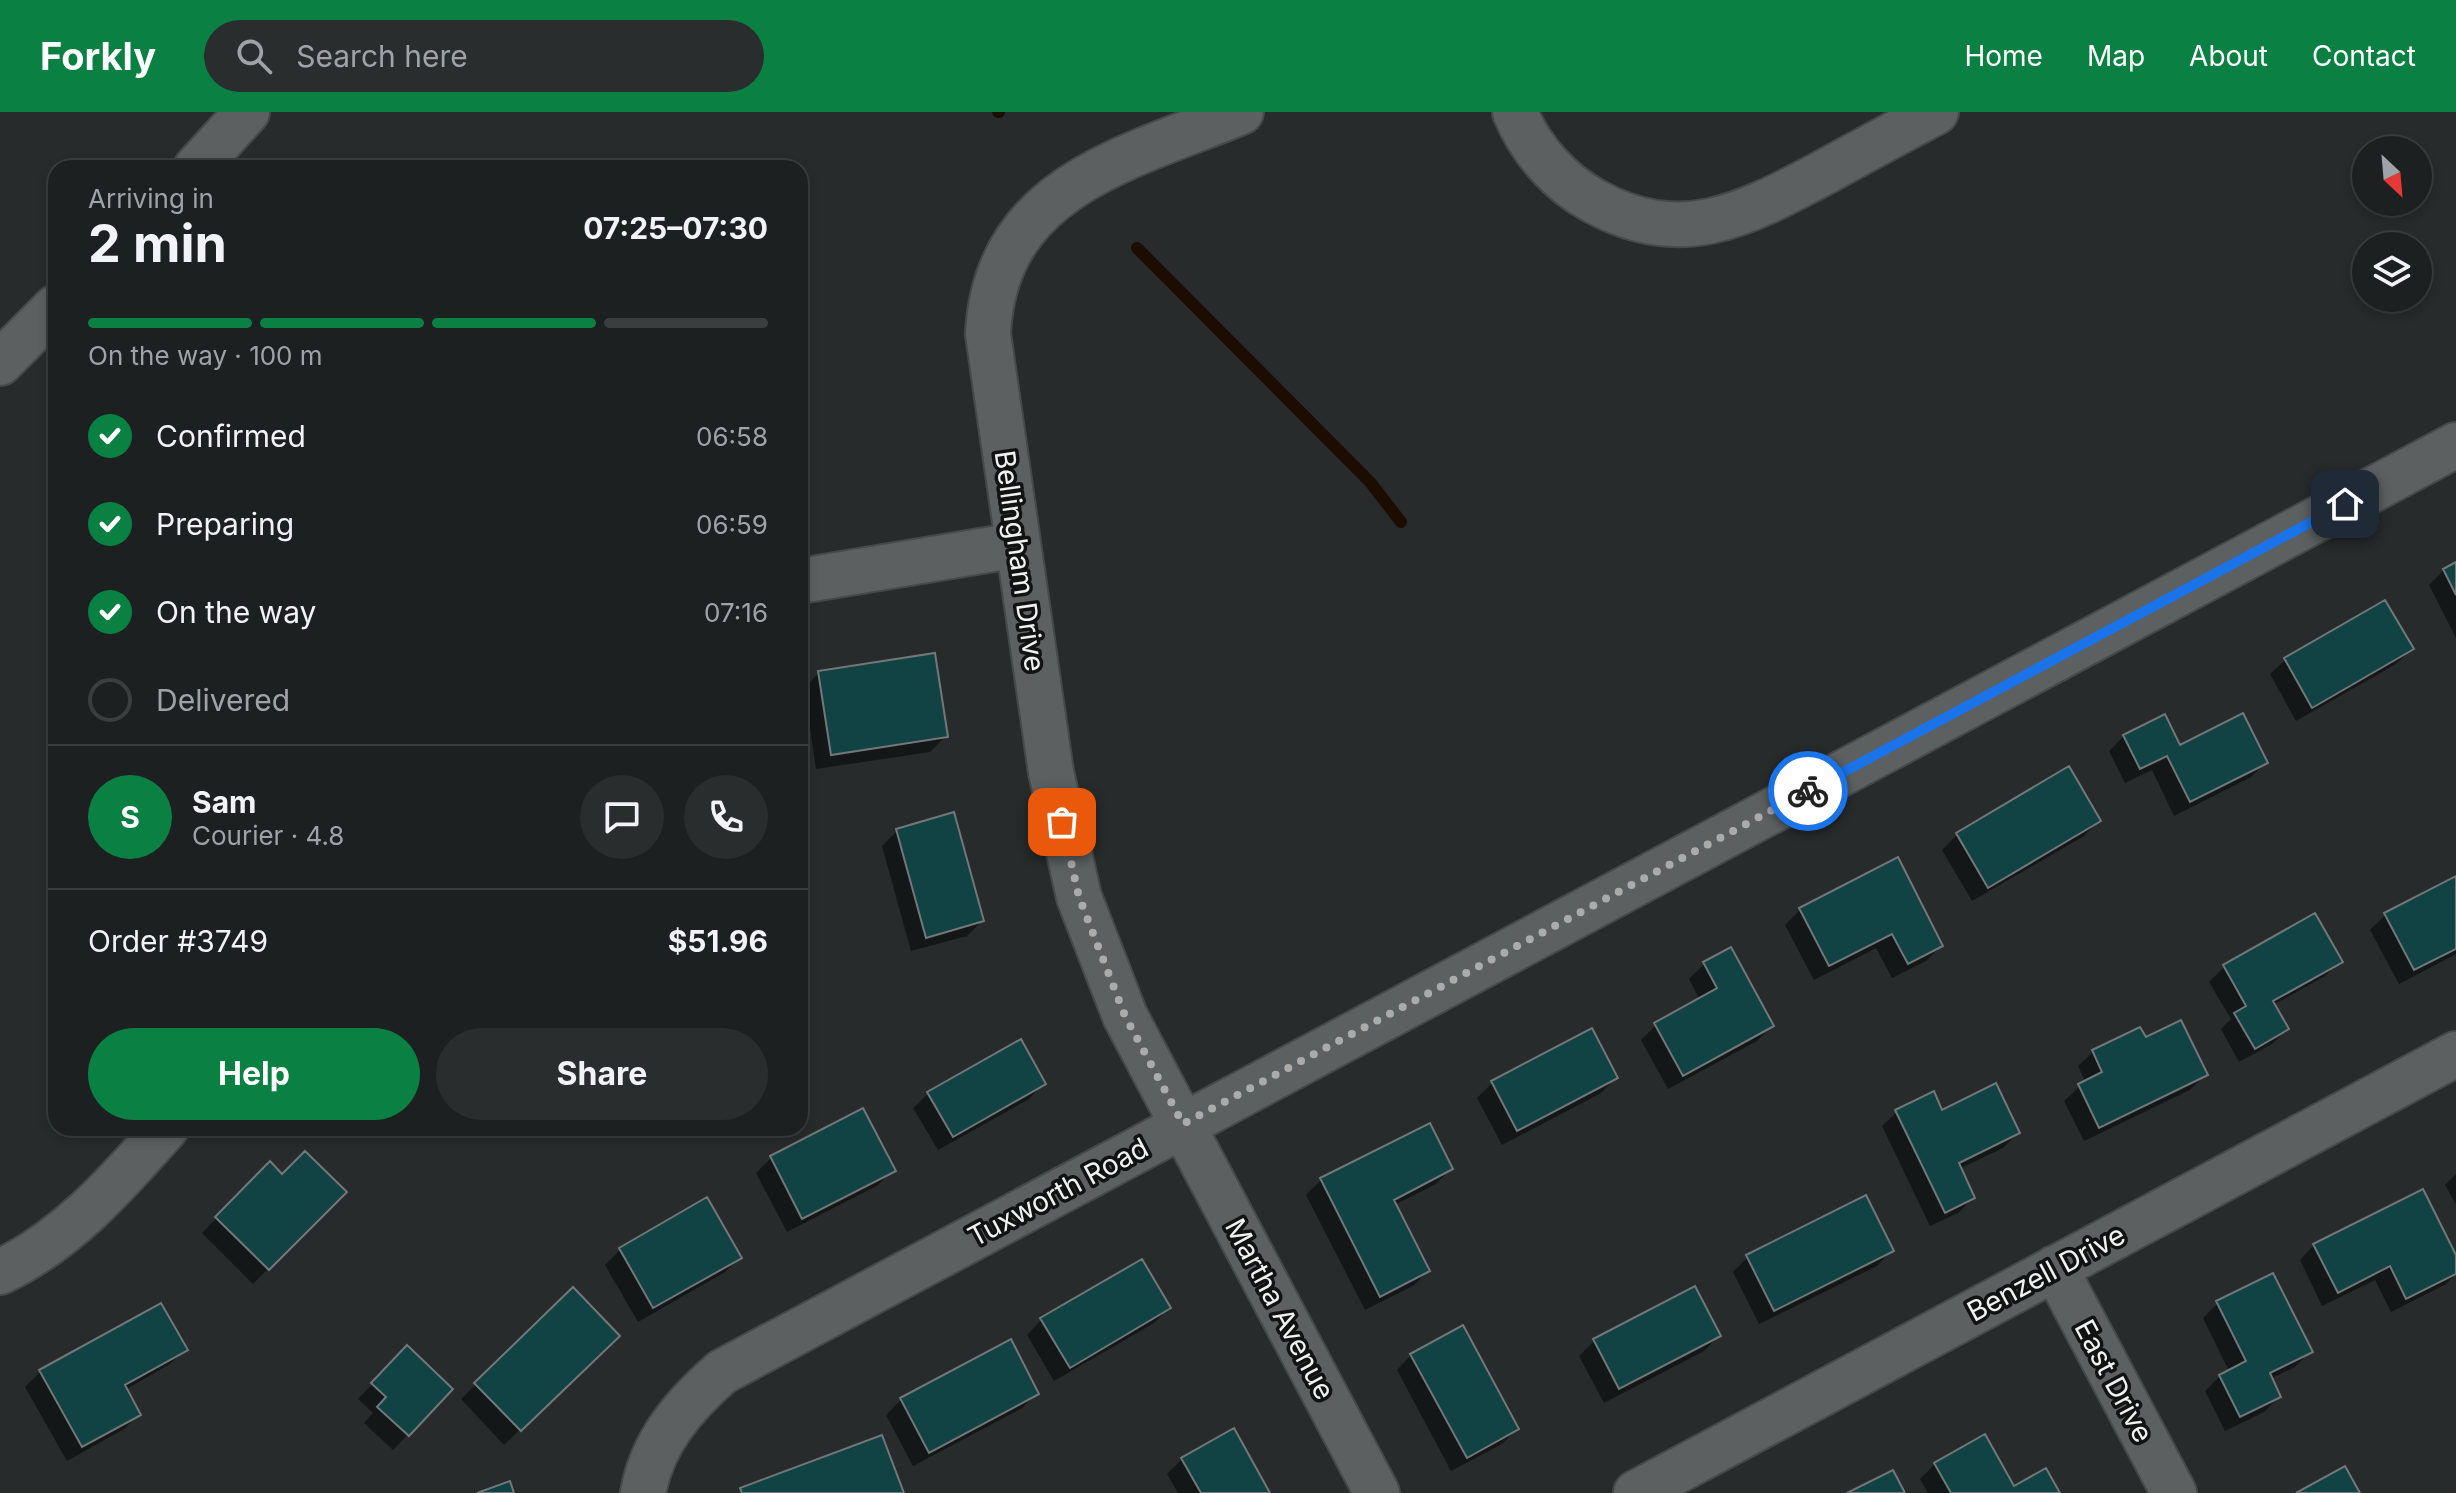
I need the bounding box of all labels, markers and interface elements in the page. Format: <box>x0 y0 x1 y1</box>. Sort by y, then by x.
search box <box>204 20 764 92</box>
text: Forkly <box>40 33 156 79</box>
icon: search <box>232 34 276 78</box>
text: Search here <box>296 38 468 74</box>
text: Home <box>1964 39 2043 73</box>
text: Map <box>2087 39 2145 73</box>
text: About <box>2189 39 2268 73</box>
text: Contact <box>2312 39 2416 73</box>
north arrow <box>2352 136 2432 216</box>
map controls <box>2352 136 2432 312</box>
text: Arriving in <box>88 183 214 214</box>
text: 07:25–07:30 <box>583 210 768 246</box>
text: 2 min <box>88 212 227 275</box>
button: layers <box>2352 232 2432 312</box>
text: On the way · 100 m <box>88 340 323 371</box>
icon: check <box>88 414 132 458</box>
text: Confirmed <box>156 418 306 454</box>
text: 06:58 <box>696 421 768 452</box>
street label: Bellingham Drive <box>988 448 1052 674</box>
pin <box>2311 470 2379 538</box>
icon: home <box>2323 482 2367 526</box>
icon: check <box>88 502 132 546</box>
text: Preparing <box>156 506 294 542</box>
text: 06:59 <box>696 509 768 540</box>
icon: check <box>88 590 132 634</box>
text: On the way <box>156 594 316 630</box>
text: 07:16 <box>704 597 768 628</box>
text: Delivered <box>156 682 290 718</box>
courier <box>1768 751 1848 831</box>
icon: bike <box>1786 769 1830 813</box>
button: chat <box>580 775 664 859</box>
button: phone <box>684 775 768 859</box>
text: Sam <box>192 784 256 820</box>
pin <box>1028 788 1096 856</box>
text: S <box>120 799 140 835</box>
icon: bag <box>1040 800 1084 844</box>
text: Courier · 4.8 <box>192 820 344 851</box>
text: Order #3749 <box>88 923 268 959</box>
text: $51.96 <box>668 923 768 959</box>
button: Help <box>88 1028 420 1120</box>
button: Share <box>436 1028 768 1120</box>
street label: Tuxworth Road <box>962 1130 1154 1254</box>
street label: Martha Avenue <box>1218 1213 1342 1405</box>
street label: Benzell Drive <box>1961 1217 2131 1329</box>
street label: East Drive <box>2068 1314 2160 1448</box>

